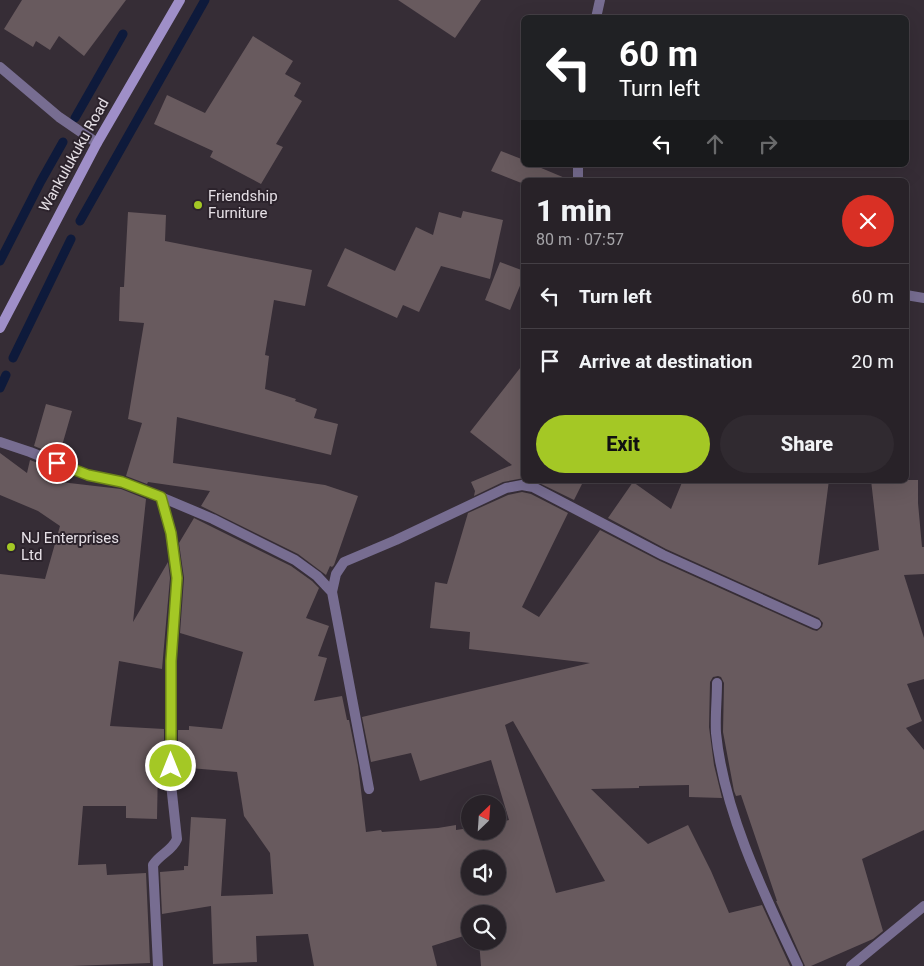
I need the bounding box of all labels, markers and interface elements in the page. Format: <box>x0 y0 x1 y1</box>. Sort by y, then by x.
text: 60 m <box>619 34 698 75</box>
icon: left <box>536 35 601 100</box>
text: Turn left <box>619 76 700 101</box>
street label: Wankulukuku Road <box>35 95 113 215</box>
icon: left <box>648 130 676 158</box>
icon: ahead <box>701 130 729 158</box>
icon: right <box>754 130 782 158</box>
place label: Friendship Furniture <box>208 187 278 222</box>
text: 1 min <box>536 193 612 228</box>
button: close <box>842 195 894 247</box>
marker: Friendship Furniture <box>192 199 204 211</box>
text: 80 m · 07:57 <box>536 230 624 249</box>
icon: left <box>536 282 564 310</box>
text: Turn left <box>579 285 652 308</box>
text: 60 m <box>851 285 894 308</box>
icon: arrive <box>536 347 564 375</box>
text: Arrive at destination <box>579 350 752 373</box>
text: 20 m <box>851 350 894 373</box>
button: Exit <box>536 415 710 473</box>
button: Share <box>720 415 894 473</box>
pin <box>36 442 78 484</box>
icon: arrive <box>43 449 71 477</box>
place label: NJ Enterprises Ltd <box>21 529 119 564</box>
marker: NJ Enterprises Ltd <box>5 541 17 553</box>
position arrow <box>144 739 196 791</box>
north arrow <box>461 795 506 840</box>
map controls <box>461 795 506 950</box>
button: sound <box>461 850 506 895</box>
button: search <box>461 905 506 950</box>

